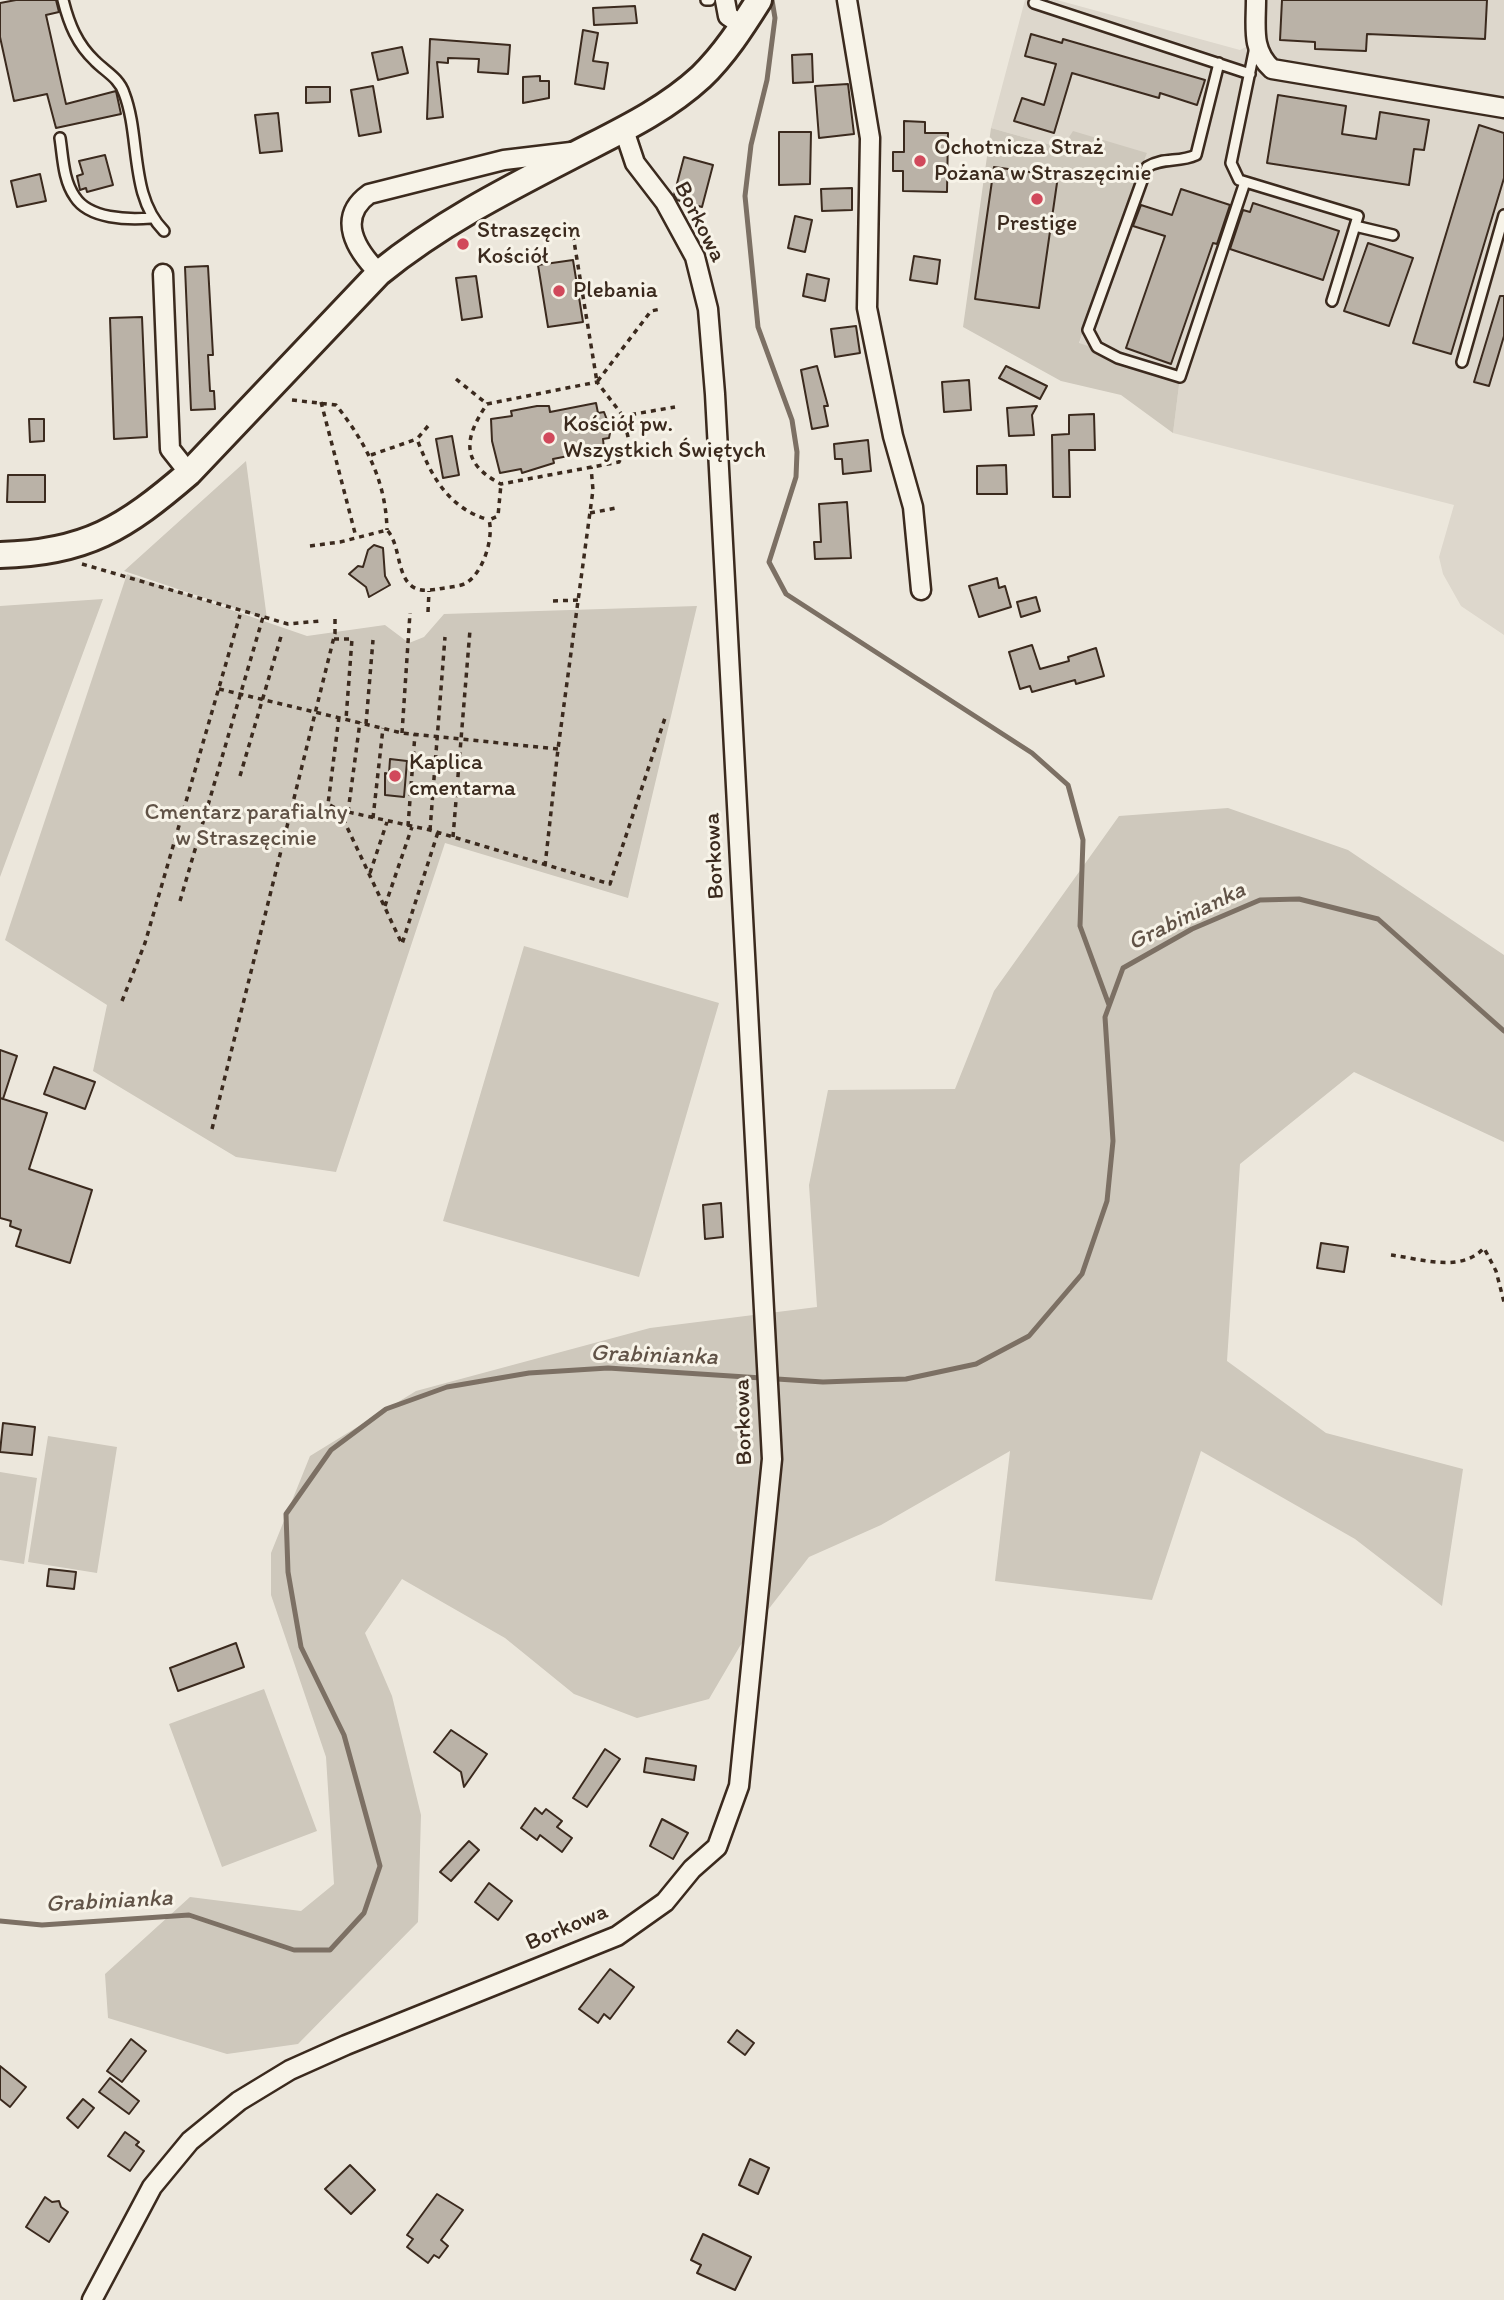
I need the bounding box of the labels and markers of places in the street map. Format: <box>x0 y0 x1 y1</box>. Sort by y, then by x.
place label: Ochotnicza Straż Pożana w Straszęcinie <box>934 134 1151 188</box>
marker: Ochotnicza Straż Pożana w Straszęcinie <box>912 153 928 169</box>
marker: Prestige <box>1029 191 1045 207</box>
place label: Prestige <box>997 210 1077 238</box>
place label: Straszęcin Kościół <box>477 217 581 271</box>
marker: Straszęcin Kościół <box>455 236 471 252</box>
place label: Plebania <box>573 277 658 305</box>
marker: Plebania <box>551 283 567 299</box>
place label: Kościół pw. Wszystkich Świętych <box>563 411 766 465</box>
marker: Kościół pw. Wszystkich Świętych <box>541 430 557 446</box>
place label: Kaplica cmentarna <box>409 749 516 803</box>
marker: Kaplica cmentarna <box>387 768 403 784</box>

